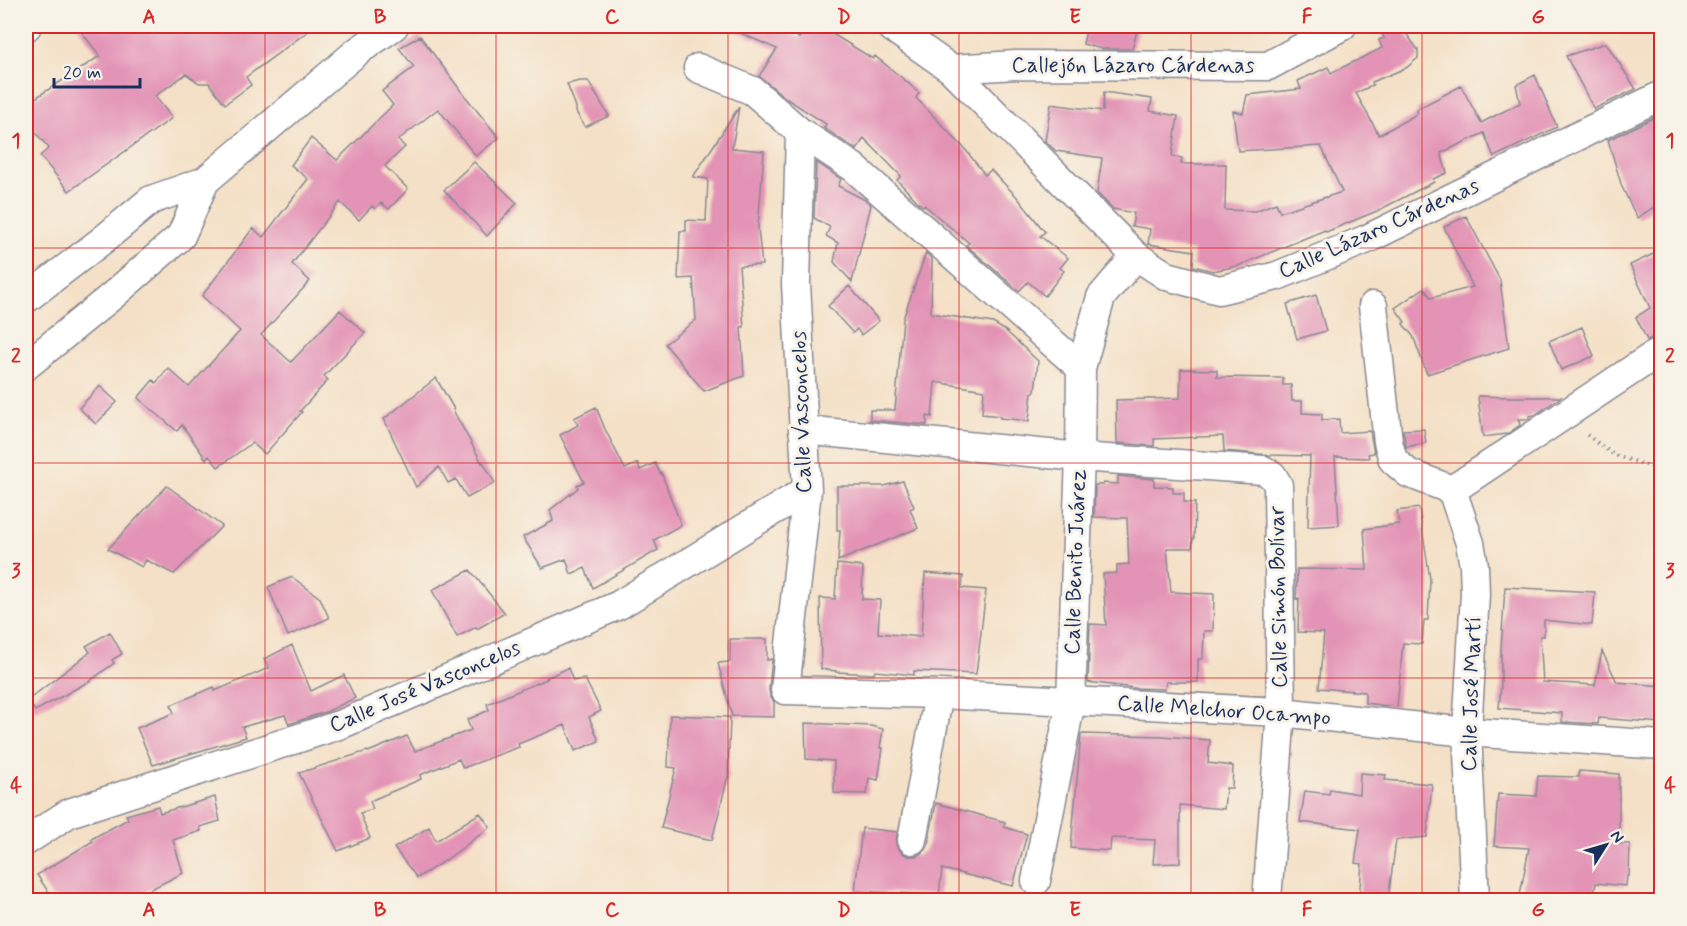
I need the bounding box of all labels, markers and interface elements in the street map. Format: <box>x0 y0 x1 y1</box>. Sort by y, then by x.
text: A <box>142 4 156 31</box>
text: B <box>374 4 387 31</box>
text: C <box>605 4 620 31</box>
text: D <box>837 4 851 31</box>
text: E <box>1069 4 1081 31</box>
text: F <box>1302 4 1313 31</box>
text: G <box>1531 4 1545 31</box>
scale bar <box>54 51 140 89</box>
street label: Callejón Lázaro Cárdenas <box>1011 52 1255 80</box>
text: 20 m <box>63 61 101 85</box>
text: 1 <box>12 128 20 155</box>
text: 1 <box>1666 128 1674 155</box>
street label: Calle Lázaro Cárdenas <box>1274 172 1484 286</box>
street label: Calle Vasconcelos <box>785 330 819 494</box>
text: 2 <box>11 343 21 370</box>
text: 2 <box>1665 343 1675 370</box>
street label: Calle Benito Juárez <box>1059 469 1093 655</box>
street label: Calle Simón Bolívar <box>1263 505 1295 688</box>
text: 3 <box>11 558 21 585</box>
text: 3 <box>1665 558 1675 585</box>
street label: Calle José Martí <box>1455 616 1489 772</box>
street label: Calle José Vasconcelos <box>325 634 525 740</box>
street label: Calle Melchor Ocampo <box>1116 690 1332 732</box>
text: 4 <box>10 773 22 800</box>
text: 4 <box>1664 773 1676 800</box>
north arrow <box>1576 815 1636 875</box>
text: N <box>1605 826 1628 847</box>
text: A <box>142 897 156 924</box>
text: B <box>374 897 387 924</box>
text: C <box>605 897 620 924</box>
text: D <box>837 897 851 924</box>
text: E <box>1069 897 1081 924</box>
text: F <box>1302 897 1313 924</box>
text: G <box>1531 897 1545 924</box>

